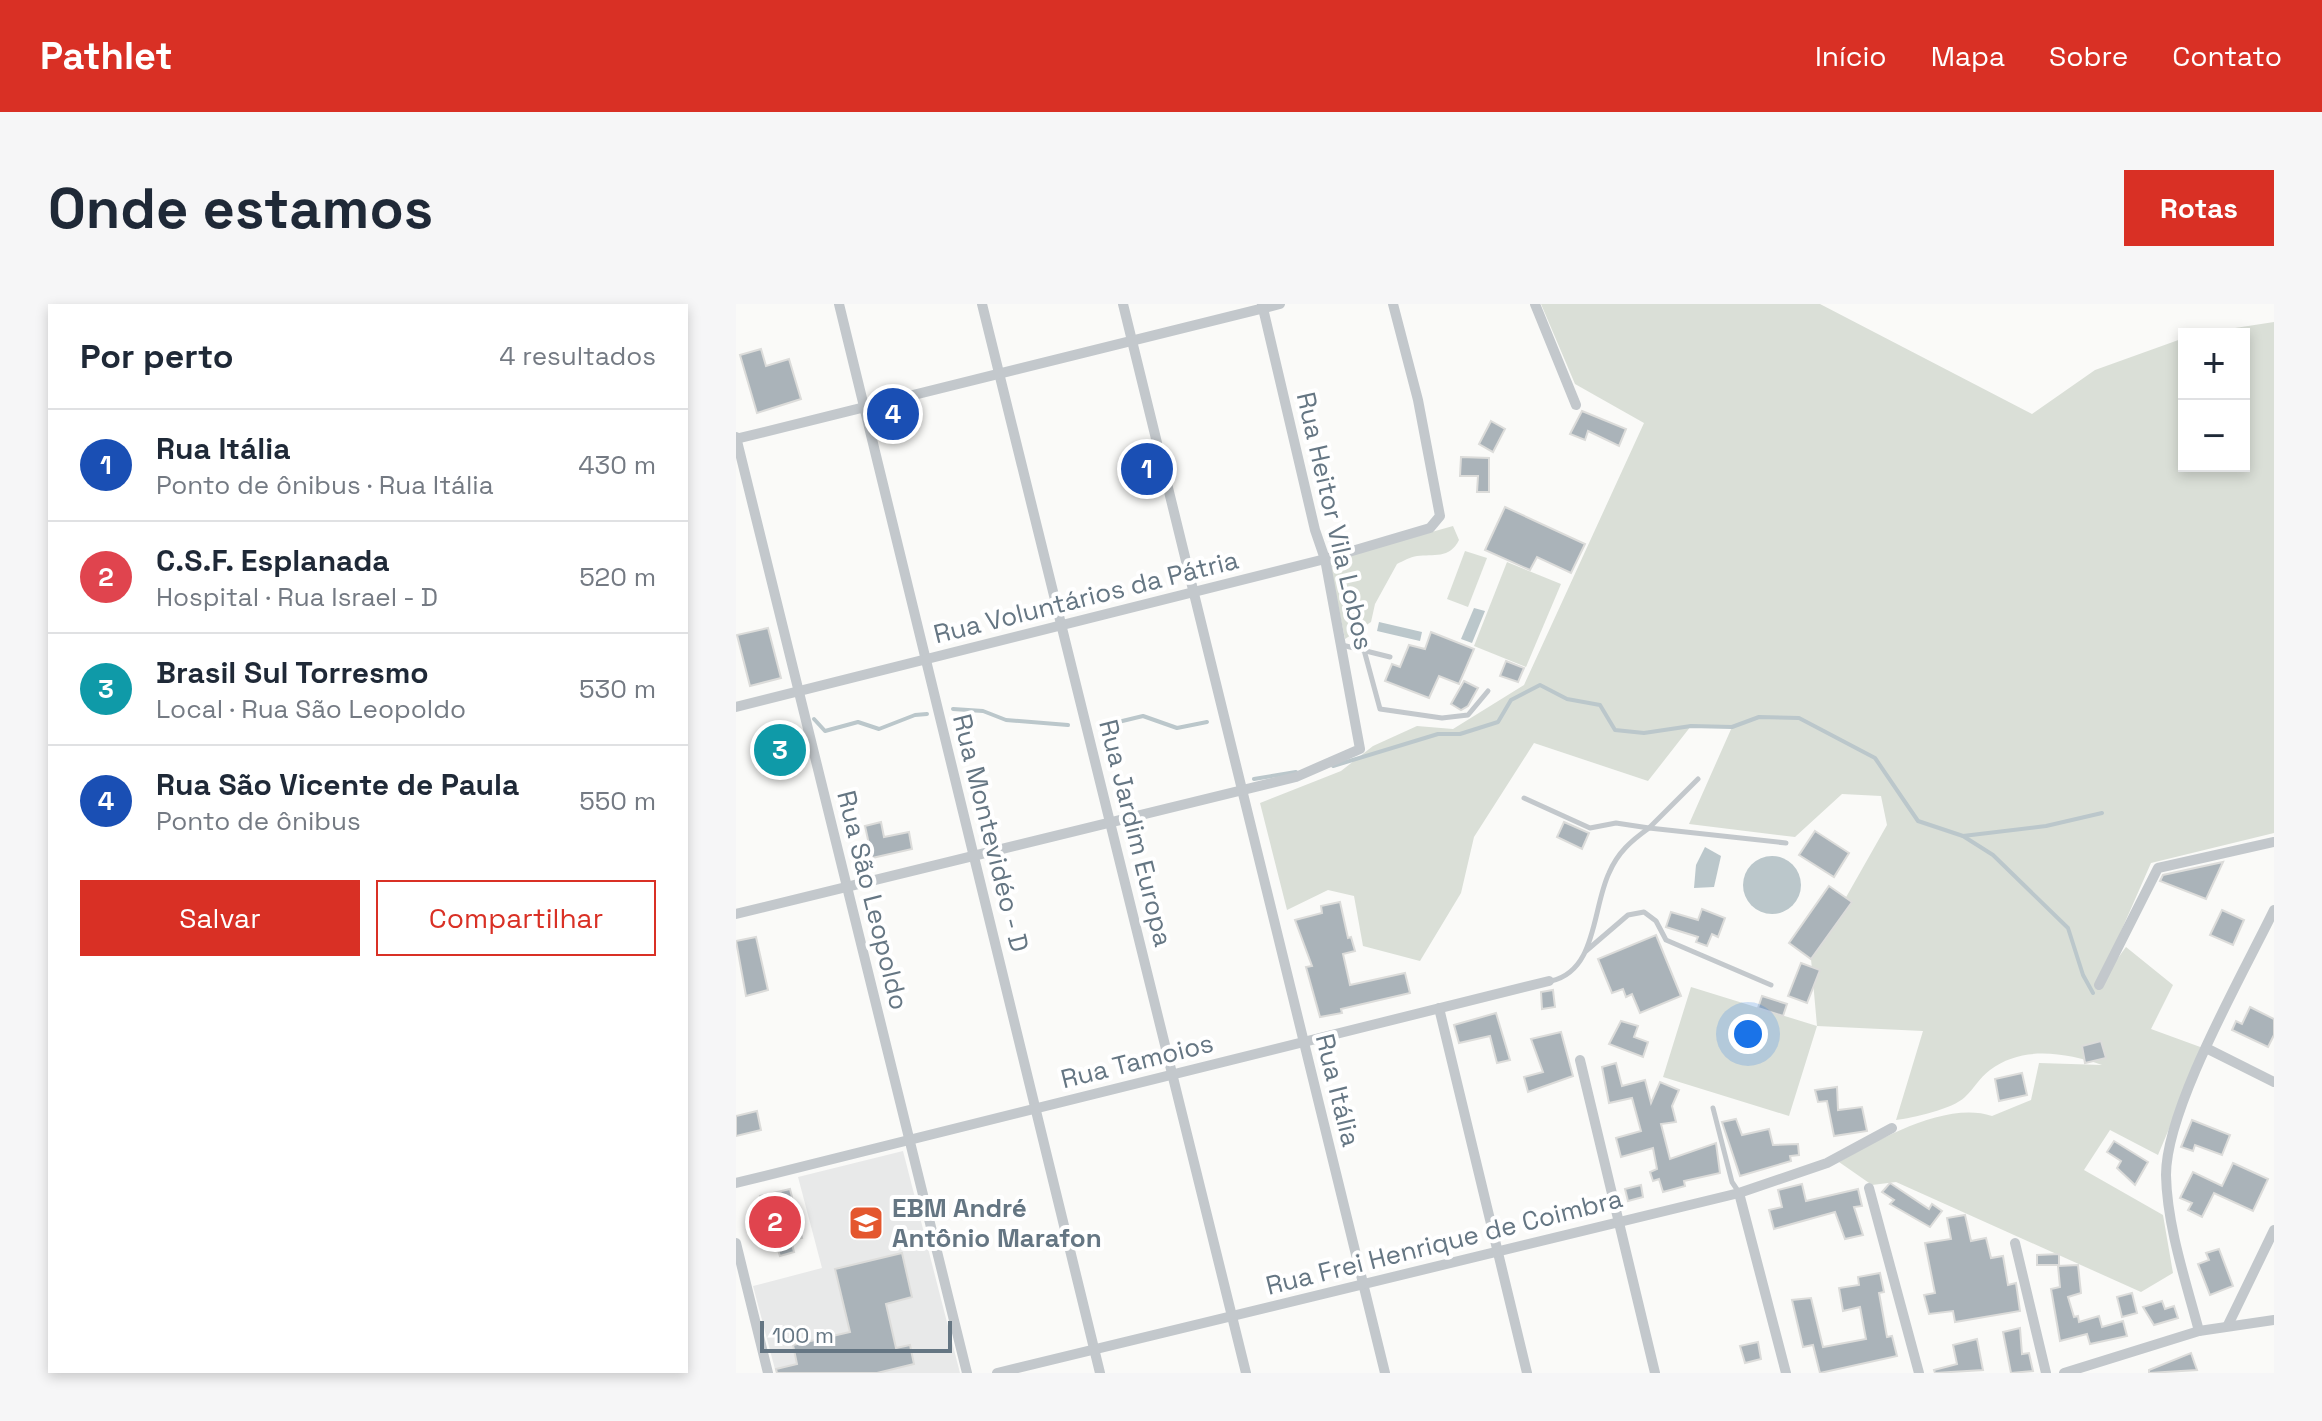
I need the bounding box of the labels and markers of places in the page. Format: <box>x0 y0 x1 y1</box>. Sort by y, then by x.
pin: 4 <box>867 384 919 444</box>
pin: 1 <box>1121 439 1173 499</box>
pin: 3 <box>754 720 806 780</box>
place label: EBM André Antônio Marafon <box>892 1191 1102 1255</box>
pin: 2 <box>749 1192 801 1252</box>
school or university icon: EBM André Antônio Marafon <box>847 1204 885 1242</box>

